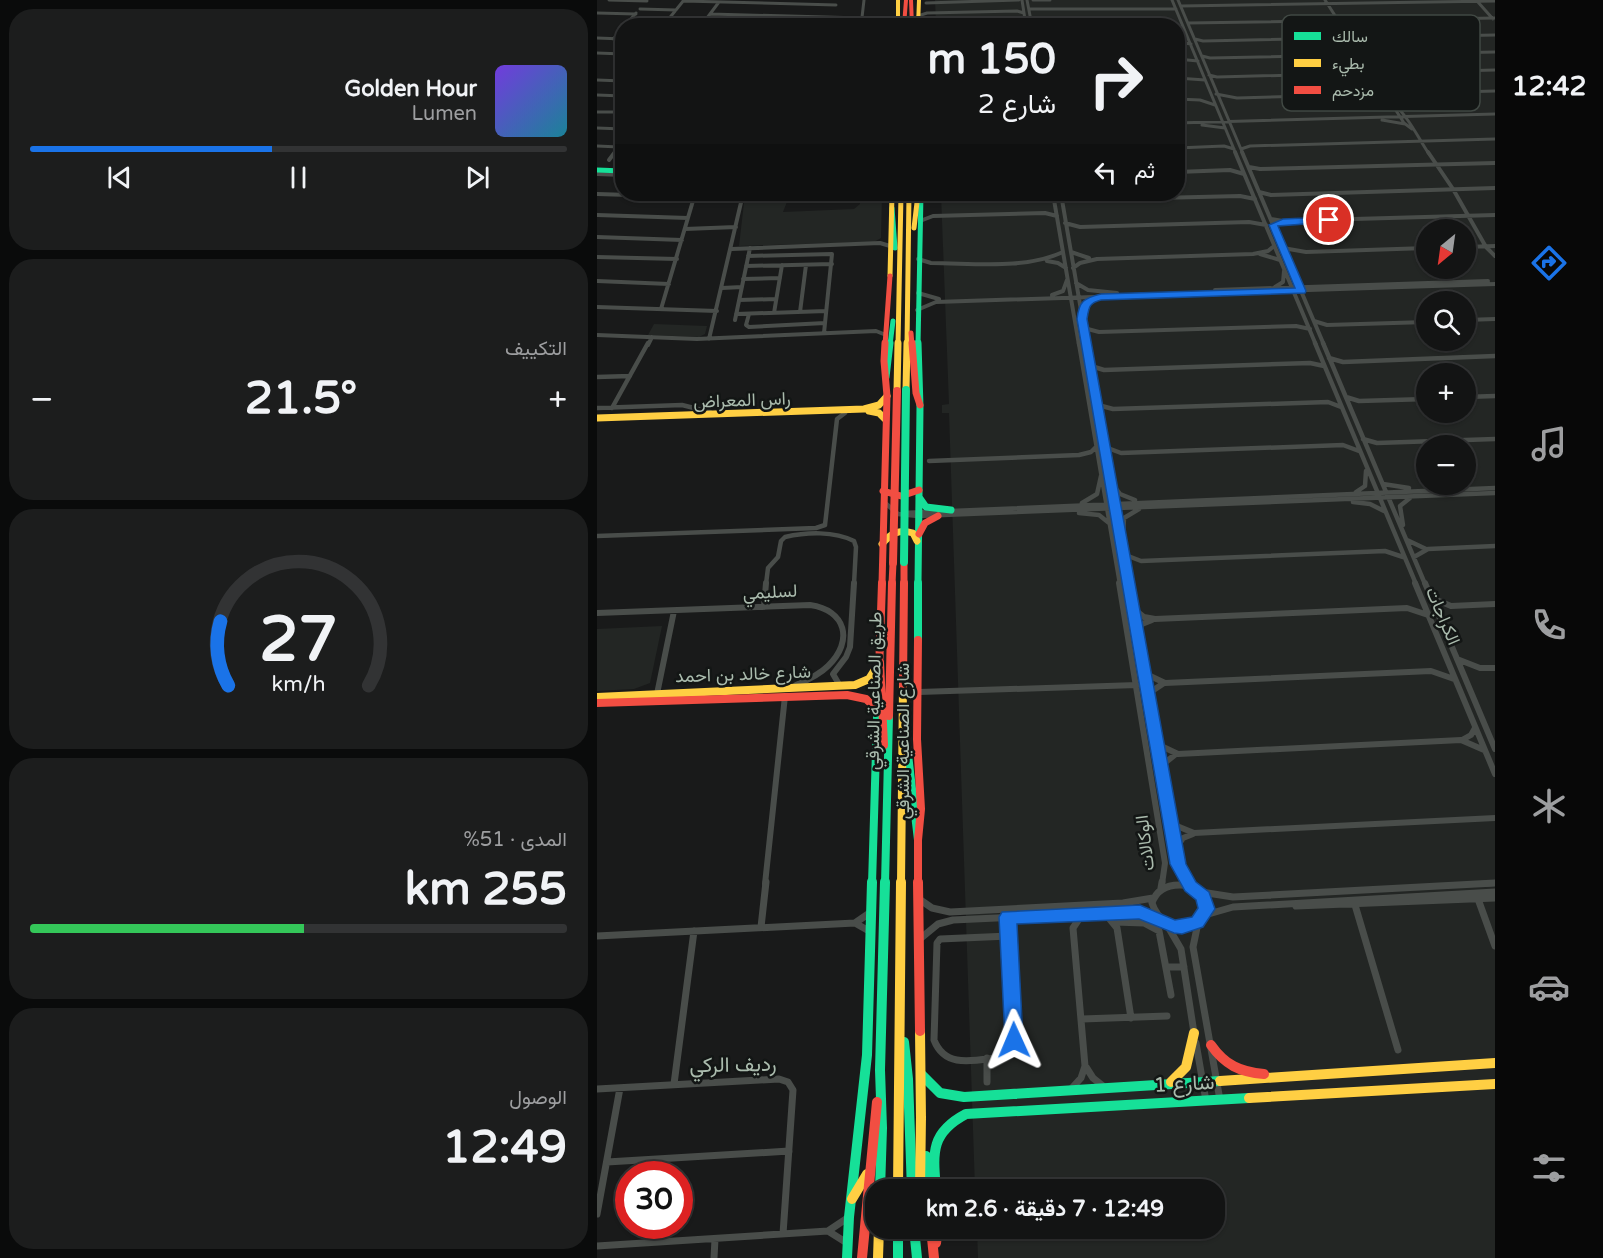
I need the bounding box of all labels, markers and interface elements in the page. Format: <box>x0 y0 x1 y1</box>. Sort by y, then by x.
legend <box>1282 15 1480 111</box>
text: سالك <box>1332 27 1368 47</box>
text: 150 m <box>927 34 1056 85</box>
icon: right <box>1077 42 1155 120</box>
text: بطيء <box>1332 54 1364 77</box>
text: 12:42 <box>1512 70 1586 103</box>
text: Golden Hour <box>345 76 477 102</box>
text: مزدحم <box>1332 81 1374 101</box>
text: شارع 2 <box>978 88 1056 121</box>
text: Lumen <box>411 102 477 126</box>
icon: left <box>1089 156 1122 189</box>
text: ثم <box>1134 158 1155 184</box>
icon: previous <box>103 161 136 194</box>
icon: pause <box>282 161 315 194</box>
icon: next <box>461 161 494 194</box>
pin <box>1303 194 1354 245</box>
icon: arrive <box>1312 203 1345 236</box>
north arrow <box>1416 219 1476 279</box>
map controls <box>1416 219 1476 495</box>
icon: directions <box>1528 242 1570 284</box>
button: search <box>1416 291 1476 351</box>
text: التكييف <box>505 337 567 361</box>
button: + <box>1416 363 1476 423</box>
text: 21.5° <box>245 372 357 426</box>
text: − <box>30 380 54 419</box>
text: + <box>548 380 567 419</box>
street label: راس المعراض <box>693 387 791 413</box>
icon: music <box>1528 423 1570 465</box>
button: − <box>1416 435 1476 495</box>
street label: لسليمي <box>742 580 798 608</box>
street label: الكراجات <box>1421 584 1465 648</box>
text: 27 <box>259 603 338 678</box>
icon: phone <box>1528 604 1570 646</box>
street label: طريق الصناعية الشرقي <box>862 612 890 771</box>
street label: شارع خالد بن احمد <box>675 661 811 688</box>
street label: شارع الصناعية الشرقي <box>892 663 918 819</box>
text: km/h <box>272 671 325 697</box>
icon: climate <box>1528 785 1570 827</box>
street label: الوكالات <box>1131 814 1159 872</box>
text: المدى · 51% <box>463 828 567 852</box>
text: 255 km <box>405 863 567 917</box>
icon: car <box>1528 966 1570 1008</box>
position arrow <box>982 1008 1046 1072</box>
street label: رديف الركي <box>689 1052 777 1082</box>
street label: شارع 1 <box>1153 1070 1215 1099</box>
text: الوصول <box>509 1086 567 1110</box>
text: 12:49 <box>442 1121 567 1175</box>
icon: filters <box>1528 1147 1570 1189</box>
speed limit sign: 30 <box>615 1161 693 1239</box>
text: 12:49 · 7 دقيقة · 2.6 km <box>926 1196 1164 1222</box>

